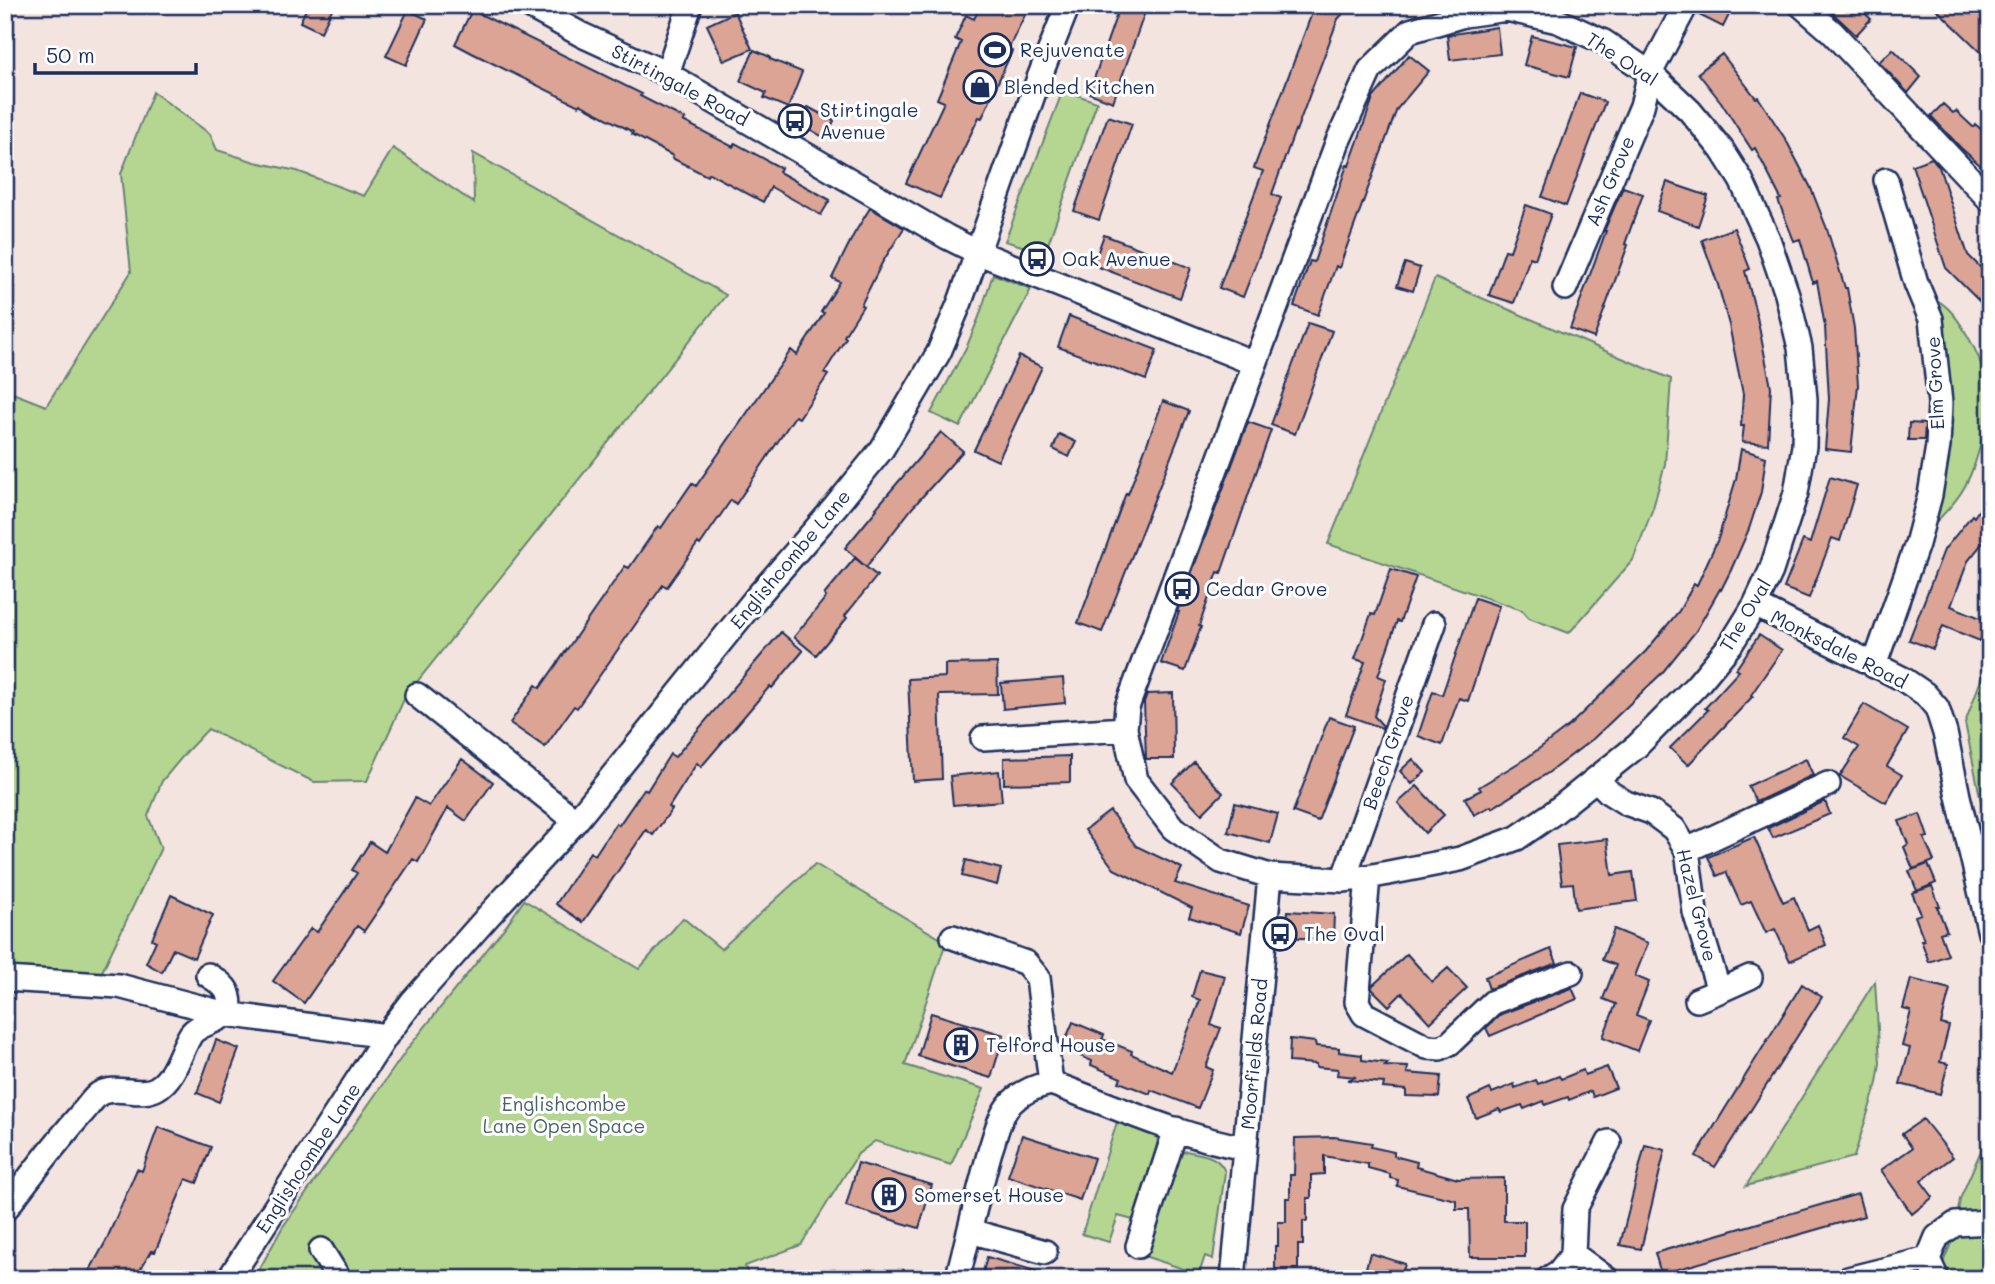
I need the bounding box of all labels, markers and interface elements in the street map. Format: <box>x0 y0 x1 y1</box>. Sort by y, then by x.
street label: The Oval <box>1582 26 1663 91</box>
sports icon: Rejuvenate <box>976 31 1014 69</box>
scale bar <box>35 32 196 76</box>
place label: Rejuvenate <box>1020 37 1125 62</box>
street label: Stirtingale Road <box>607 38 753 131</box>
text: 50 m <box>46 41 95 68</box>
shop icon: Blended Kitchen <box>961 68 999 106</box>
place label: Blended Kitchen <box>1004 74 1155 99</box>
place label: Stirtingale Avenue <box>820 97 919 144</box>
bus stop icon: Stirtingale Avenue <box>776 102 814 140</box>
street label: Ash Grove <box>1579 132 1640 230</box>
bus stop icon: Oak Avenue <box>1018 240 1056 278</box>
place label: Oak Avenue <box>1062 246 1171 271</box>
street label: Elm Grove <box>1920 336 1949 430</box>
street label: Englishcombe Lane <box>724 484 855 634</box>
bus stop icon: Cedar Grove <box>1163 570 1201 608</box>
street label: The Oval <box>1713 574 1776 656</box>
place label: Cedar Grove <box>1206 576 1328 601</box>
street label: Monksdale Road <box>1767 603 1912 694</box>
street label: Beech Grove <box>1356 691 1419 813</box>
street label: Hazel Grove <box>1671 846 1724 964</box>
bus stop icon: The Oval <box>1261 915 1299 953</box>
place label: The Oval <box>1304 921 1385 946</box>
street label: Moorfields Road <box>1234 977 1273 1131</box>
building icon: Telford House <box>942 1026 980 1064</box>
place label: Telford House <box>986 1032 1116 1057</box>
street label: Englishcombe Lane <box>250 1078 366 1238</box>
park label: Englishcombe Lane Open Space <box>483 1091 645 1138</box>
building icon: Somerset House <box>870 1176 908 1214</box>
place label: Somerset House <box>914 1182 1064 1207</box>

